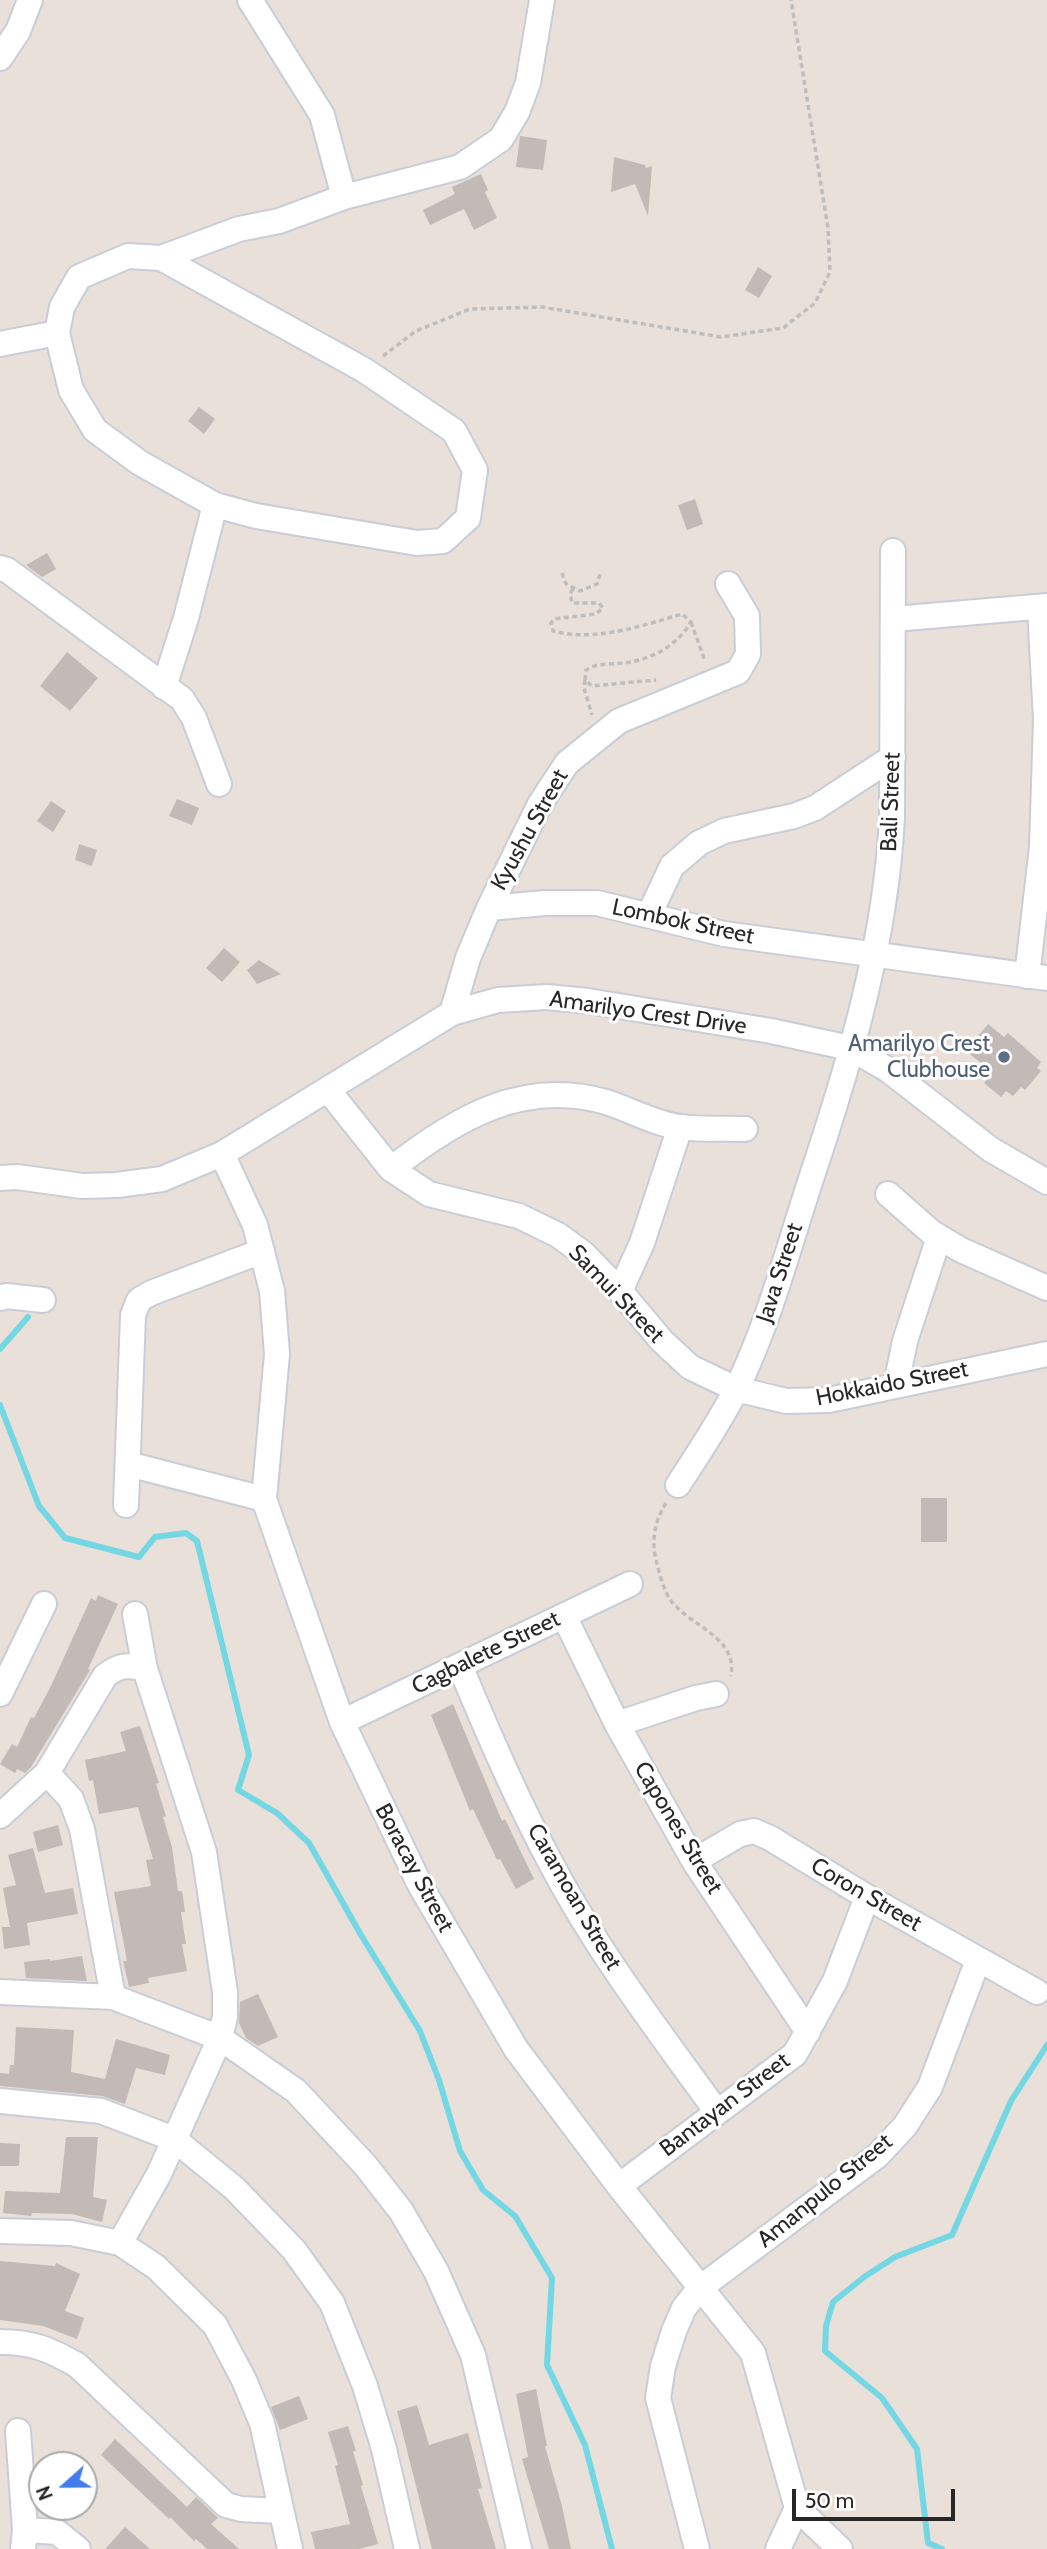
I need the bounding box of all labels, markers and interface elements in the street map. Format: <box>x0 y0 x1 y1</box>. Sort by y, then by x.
street label: Bali Street <box>875 752 907 852</box>
street label: Kyushu Street <box>486 765 574 895</box>
street label: Lombok Street <box>610 894 756 950</box>
street label: Amarilyo Crest Drive <box>548 986 748 1040</box>
place label: Amarilyo Crest Clubhouse <box>848 1030 990 1084</box>
marker: Amarilyo Crest Clubhouse <box>996 1049 1012 1065</box>
street label: Java Street <box>751 1220 809 1326</box>
street label: Samui Street <box>562 1239 670 1349</box>
street label: Hokkaido Street <box>813 1356 971 1412</box>
street label: Cagbalete Street <box>407 1605 565 1701</box>
street label: Capones Street <box>628 1757 728 1899</box>
street label: Boracay Street <box>369 1799 459 1937</box>
street label: Caramoan Street <box>521 1819 627 1975</box>
street label: Coron Street <box>806 1852 926 1938</box>
street label: Bantayan Street <box>655 2047 795 2163</box>
street label: Amanpulo Street <box>752 2128 898 2254</box>
north arrow <box>28 2451 98 2521</box>
scale bar <box>795 2476 958 2520</box>
text: N <box>32 2483 58 2503</box>
text: 50 m <box>805 2488 854 2513</box>

